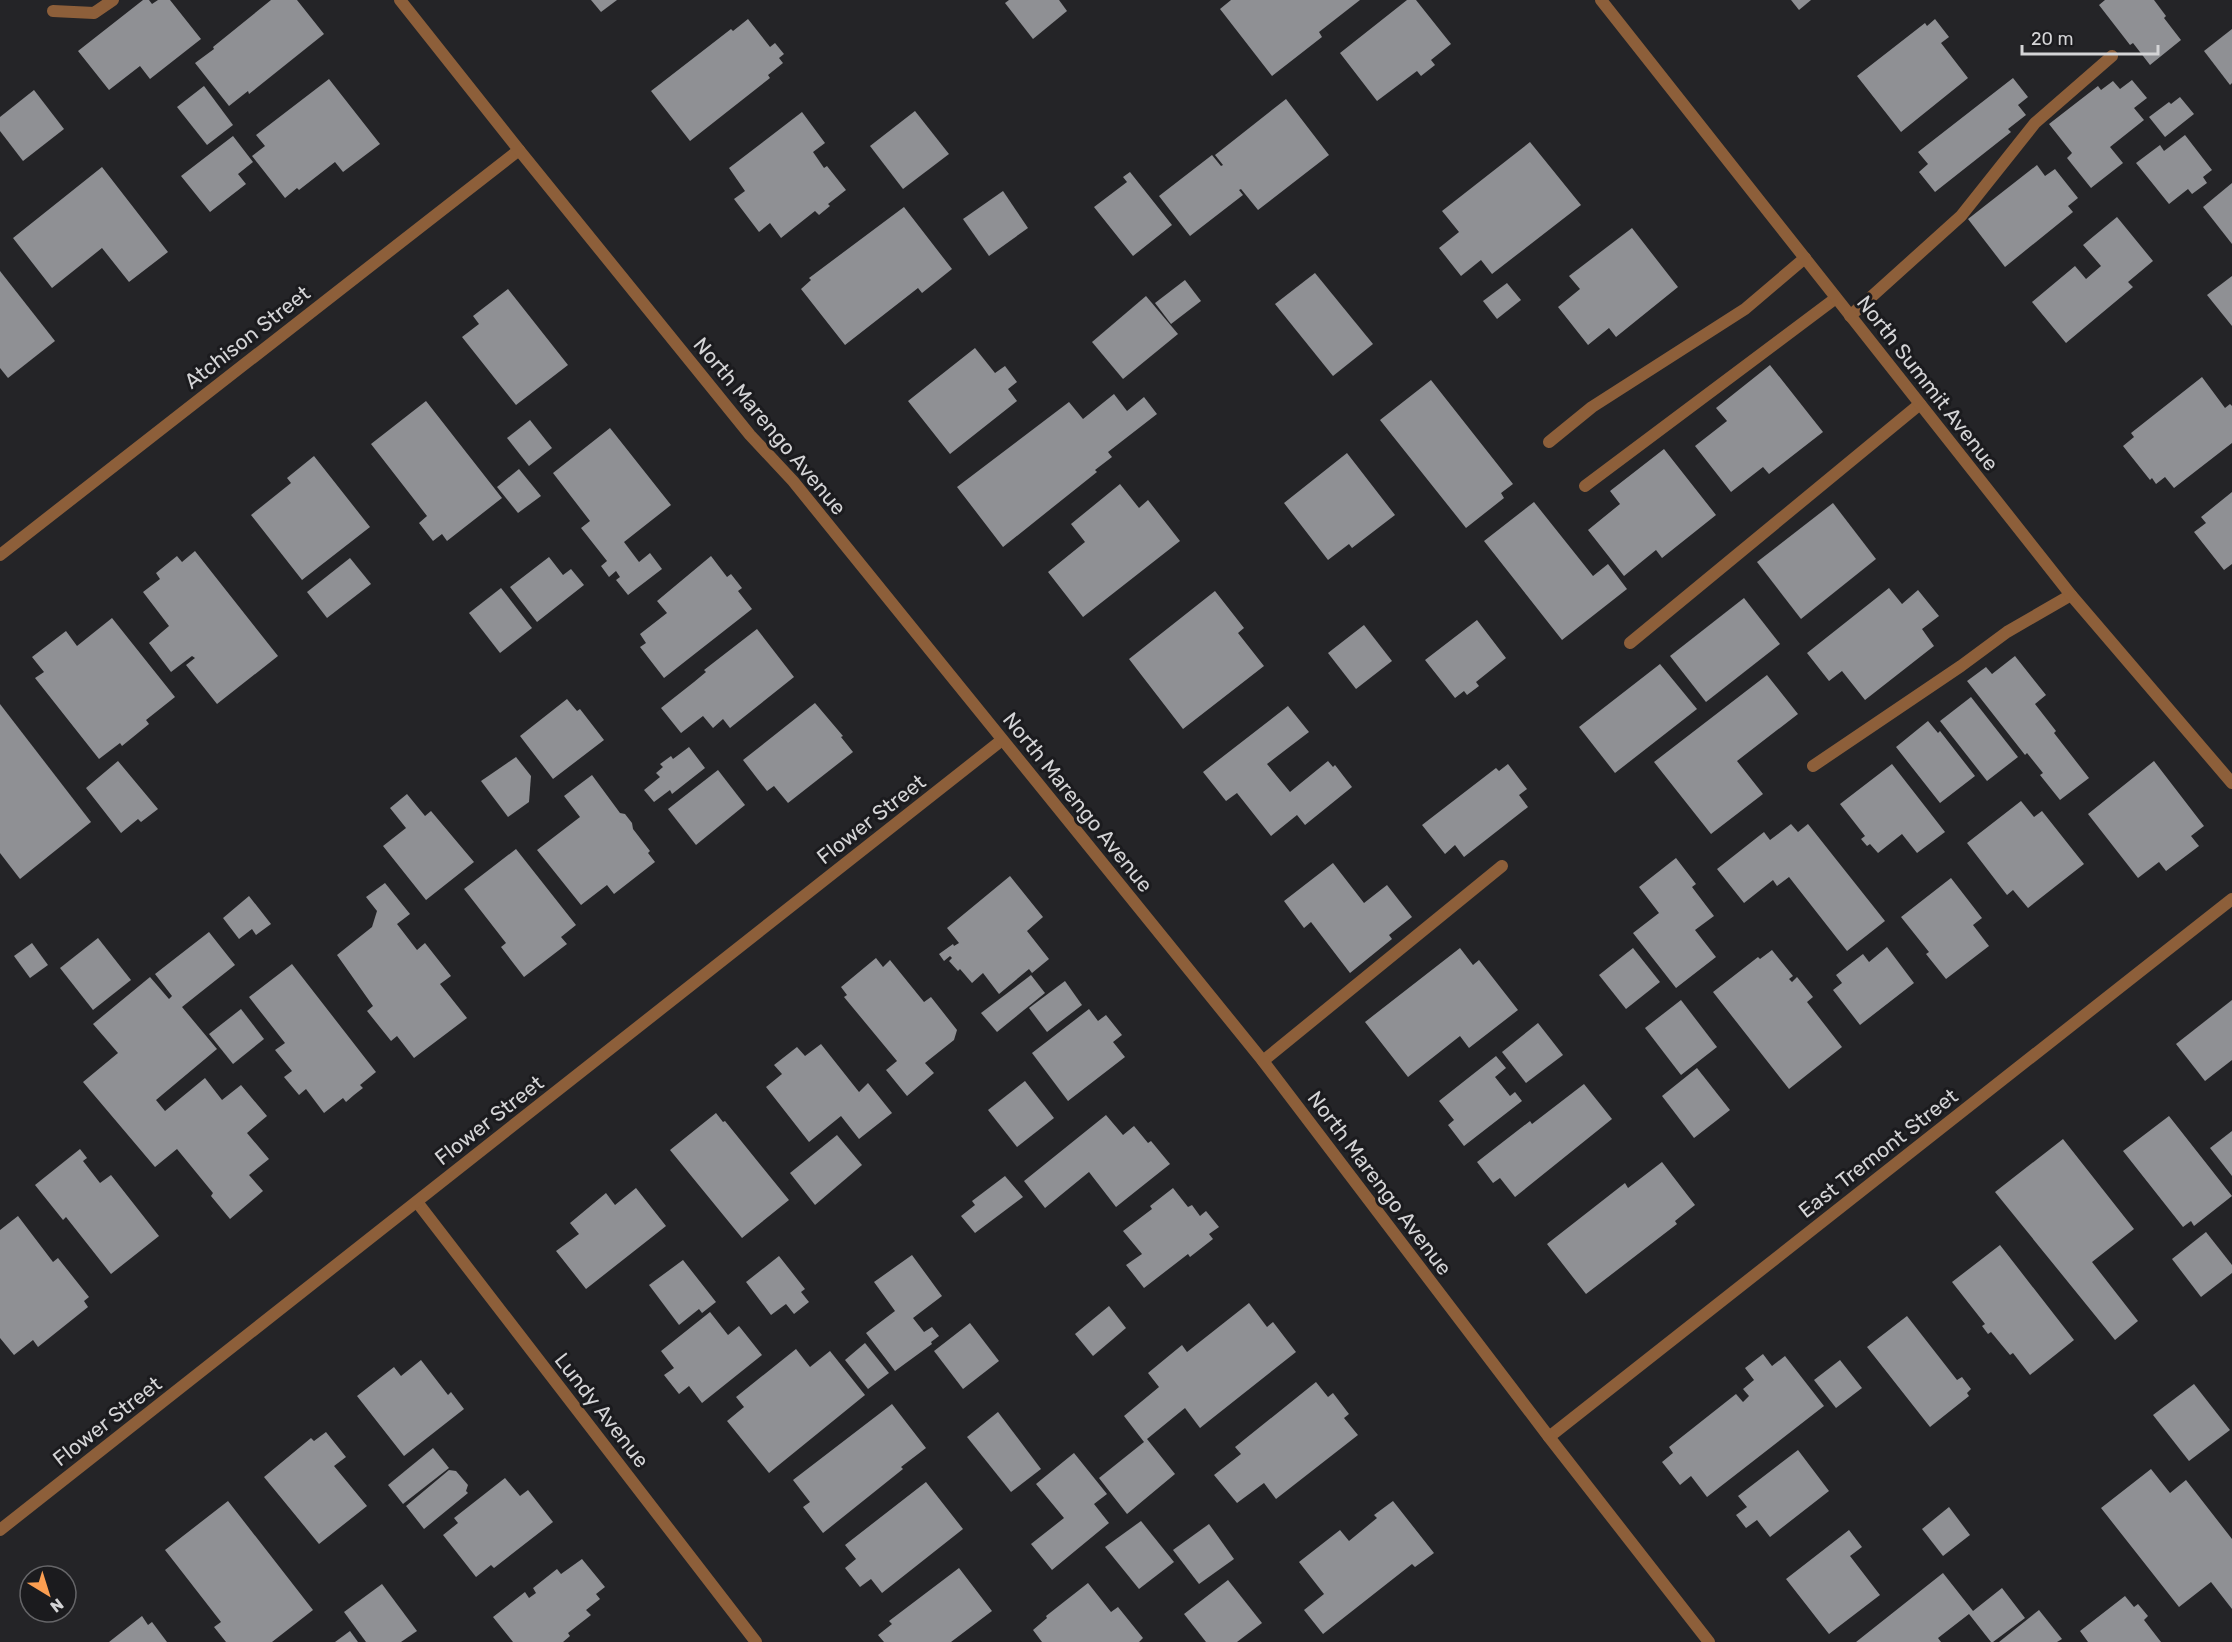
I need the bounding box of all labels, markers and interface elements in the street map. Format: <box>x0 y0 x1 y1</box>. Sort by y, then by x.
scale bar <box>2022 18 2158 56</box>
text: 20 m <box>2031 28 2073 50</box>
street label: Atchison Street <box>179 280 315 394</box>
street label: North Summit Avenue <box>1852 290 2004 476</box>
street label: North Marengo Avenue <box>688 332 852 520</box>
street label: North Marengo Avenue <box>998 707 1158 897</box>
street label: Flower Street <box>812 769 930 869</box>
street label: Flower Street <box>430 1070 548 1170</box>
street label: East Tremont Street <box>1793 1083 1963 1223</box>
street label: North Marengo Avenue <box>1303 1086 1457 1280</box>
street label: Lundy Avenue <box>550 1348 654 1472</box>
street label: Flower Street <box>48 1371 166 1471</box>
north arrow <box>18 1564 78 1624</box>
text: N <box>47 1594 67 1616</box>

